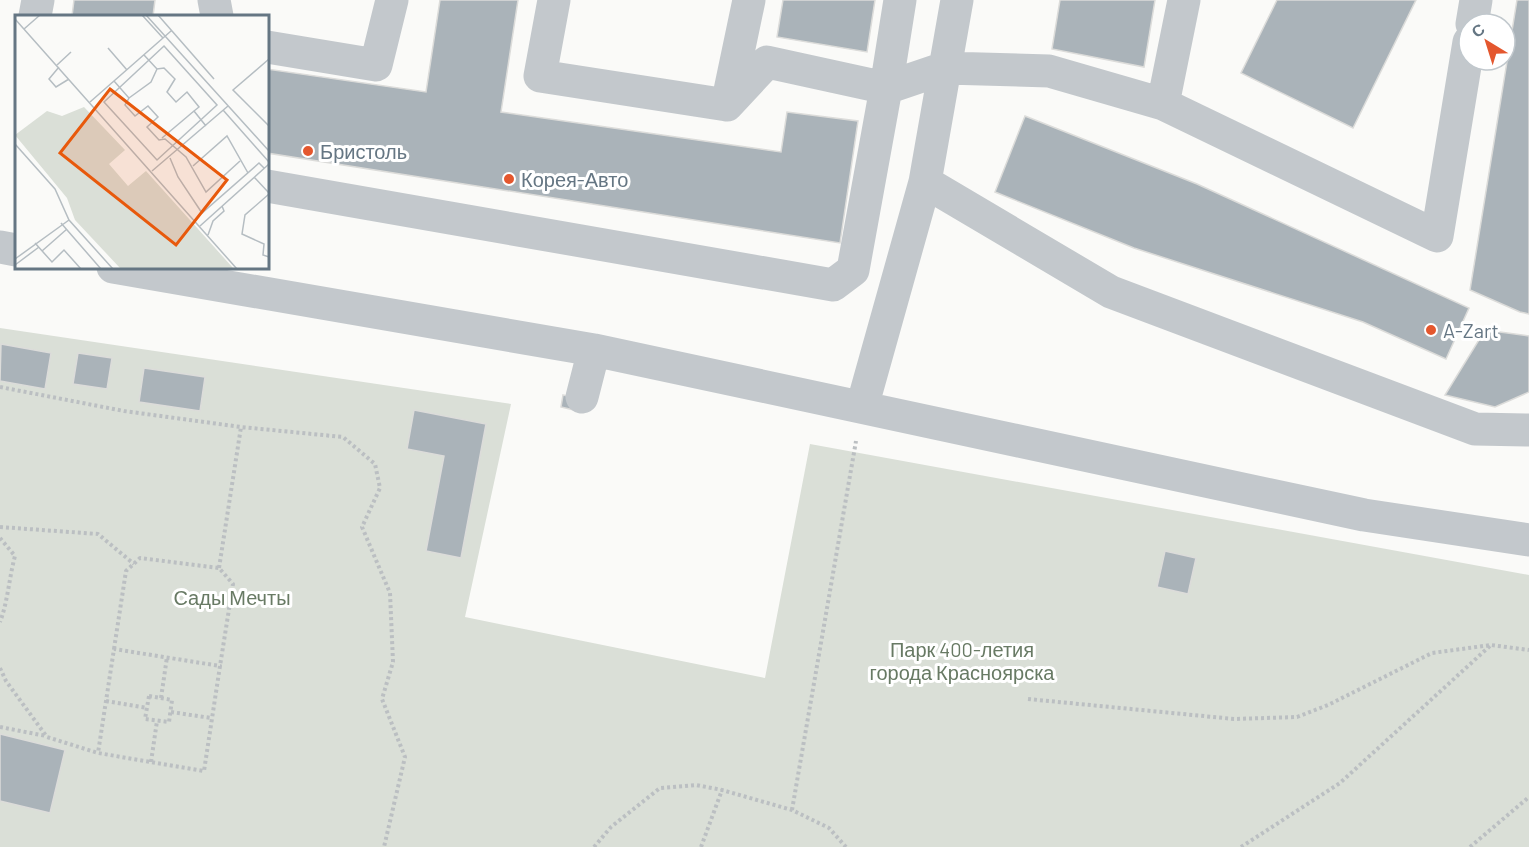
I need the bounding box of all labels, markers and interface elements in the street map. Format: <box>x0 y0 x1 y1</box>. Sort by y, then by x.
north arrow <box>1457 12 1517 72</box>
inset map <box>15 15 268 268</box>
text: С <box>1467 18 1488 41</box>
place label: Бристоль <box>320 139 407 163</box>
marker: Бристоль <box>301 144 315 158</box>
place label: Корея-Авто <box>521 167 628 191</box>
marker: Корея-Авто <box>502 172 516 186</box>
place label: A-Zart <box>1443 318 1499 342</box>
marker: A-Zart <box>1424 323 1438 337</box>
park label: Сады Мечты <box>173 585 291 609</box>
park label: Парк 400-летия города Красноярска <box>870 637 1055 684</box>

